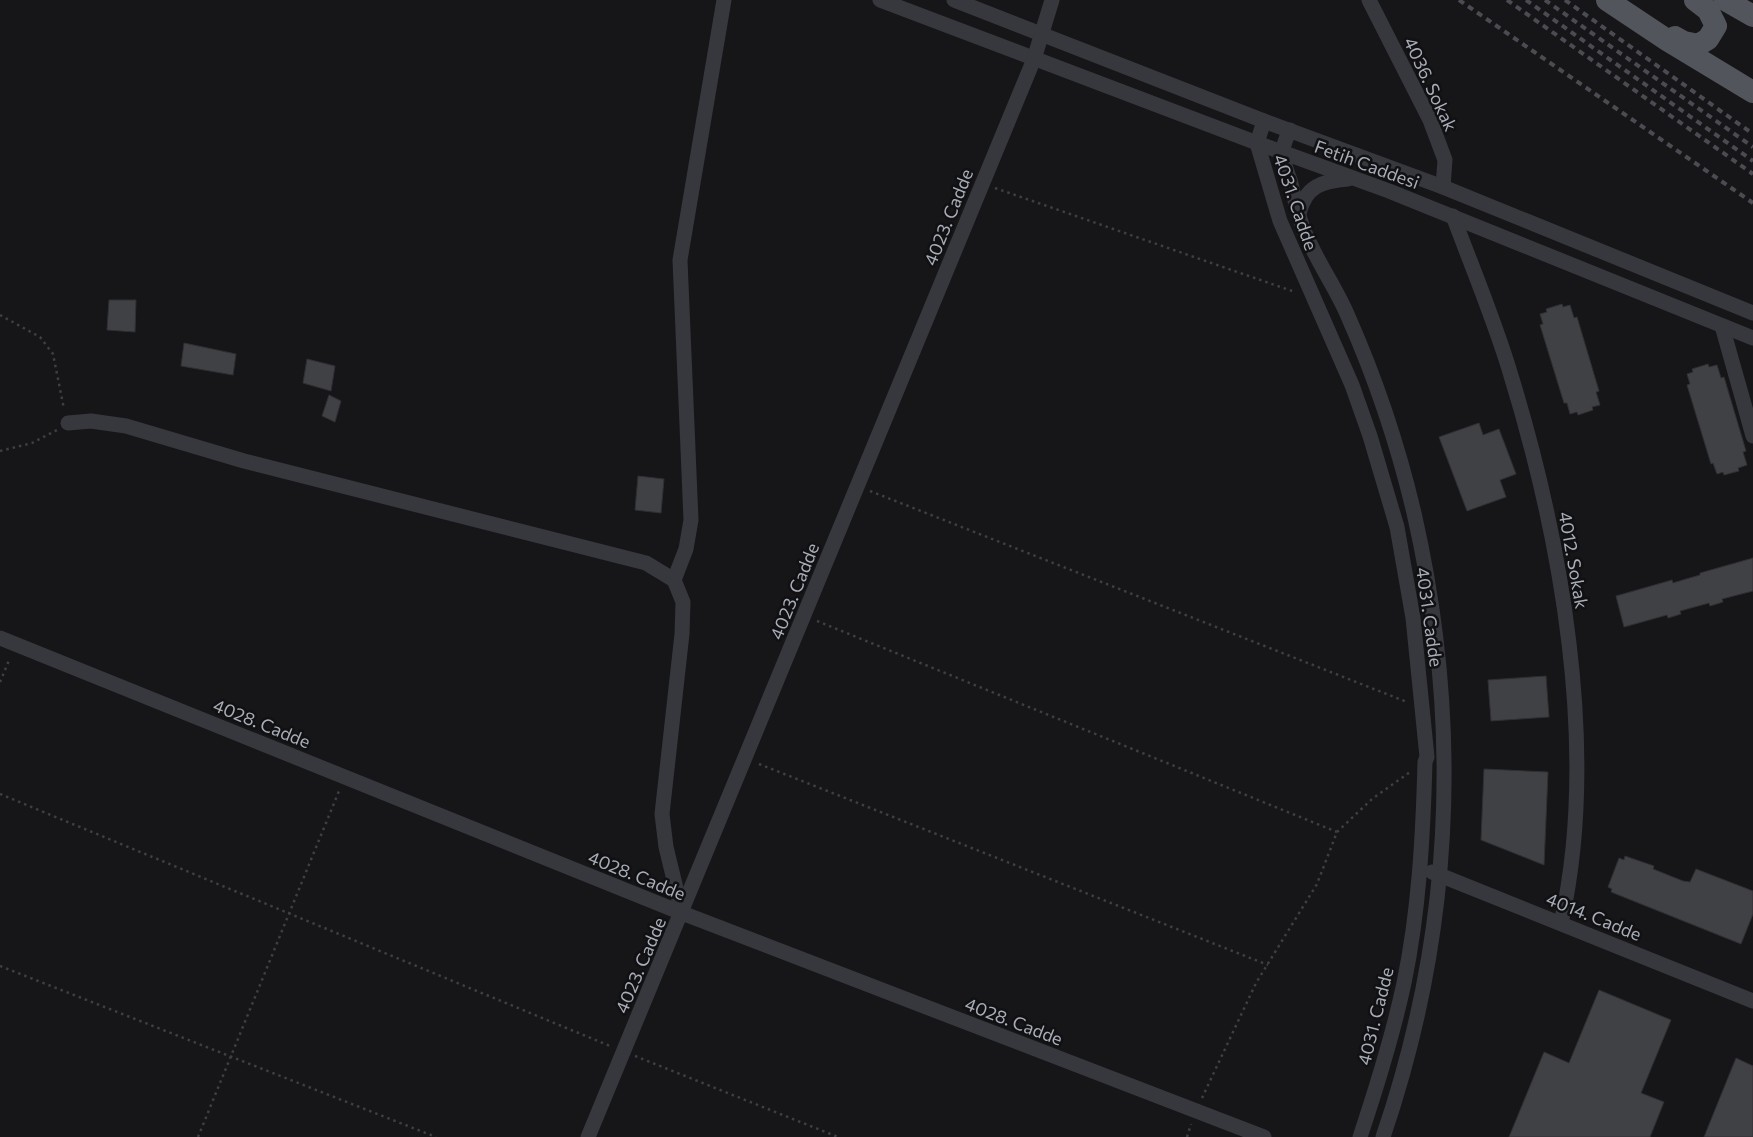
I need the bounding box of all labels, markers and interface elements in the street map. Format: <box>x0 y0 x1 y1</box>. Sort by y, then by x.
street label: 4036. Sokak <box>1400 33 1462 135</box>
street label: Fetih Caddesi <box>1312 135 1422 193</box>
street label: 4031. Cadde <box>1269 151 1323 253</box>
street label: 4023. Cadde <box>919 166 977 268</box>
street label: 4012. Sokak <box>1555 510 1593 610</box>
street label: 4023. Cadde <box>765 540 823 642</box>
street label: 4031. Cadde <box>1412 566 1448 668</box>
street label: 4028. Cadde <box>210 694 314 752</box>
street label: 4028. Cadde <box>585 846 689 904</box>
street label: 4014. Cadde <box>1543 887 1645 945</box>
street label: 4023. Cadde <box>610 914 670 1016</box>
street label: 4031. Cadde <box>1352 965 1398 1067</box>
street label: 4028. Cadde <box>962 992 1066 1050</box>

